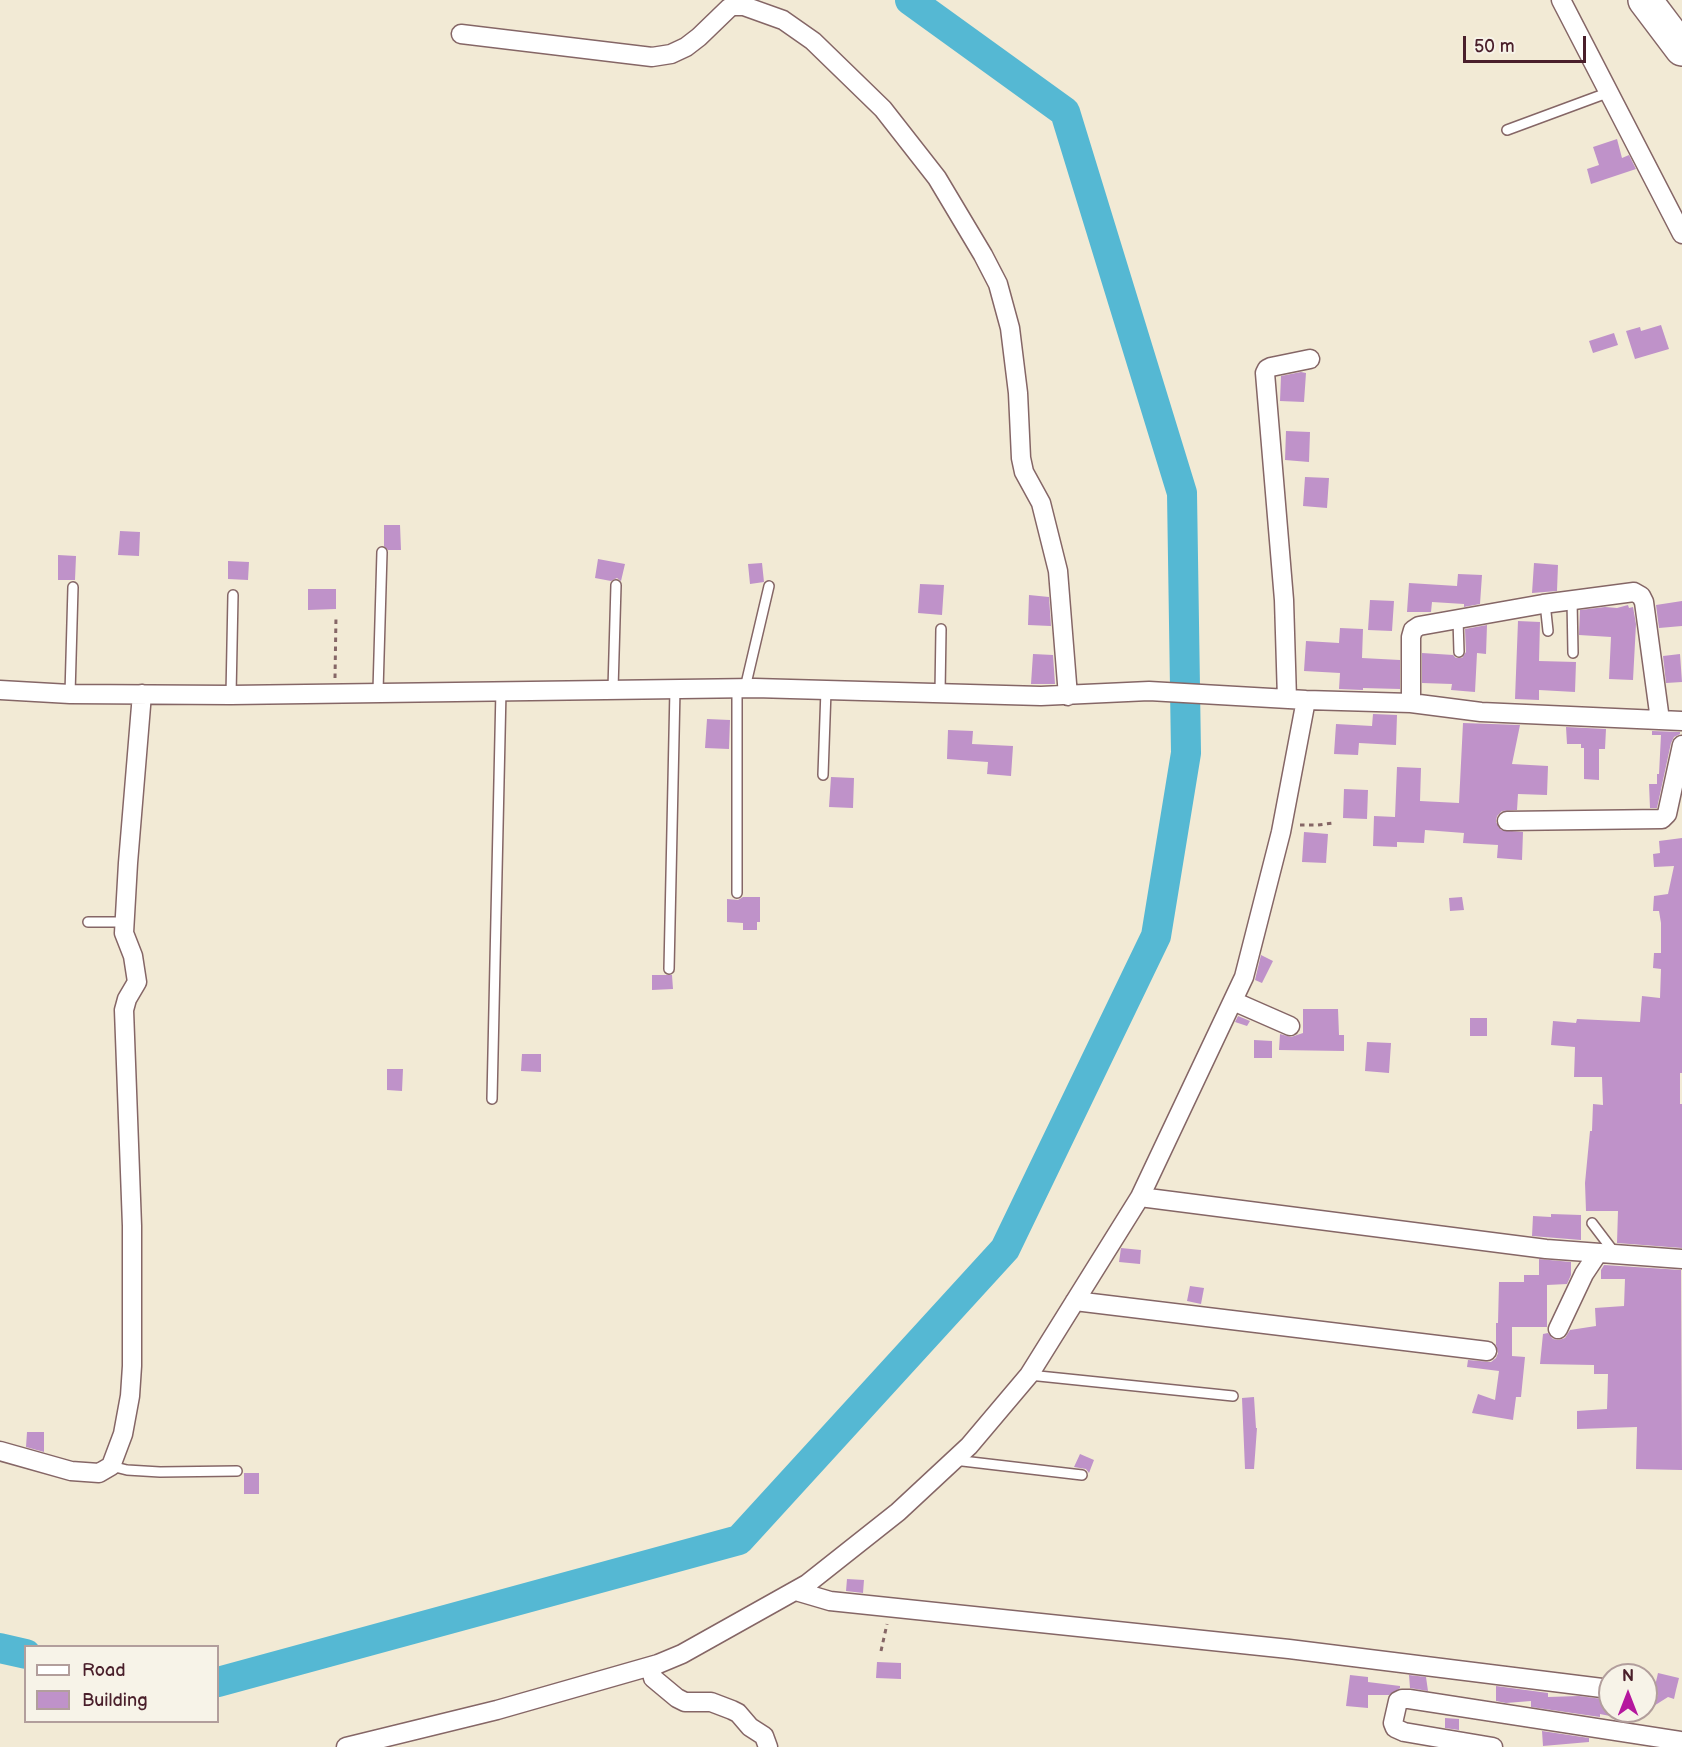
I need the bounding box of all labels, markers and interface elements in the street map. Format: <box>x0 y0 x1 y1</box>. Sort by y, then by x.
scale bar <box>1466 24 1589 62</box>
text: 50 m <box>1474 36 1515 57</box>
legend <box>24 1645 219 1723</box>
text: Road <box>82 1660 126 1681</box>
north arrow <box>1598 1663 1658 1723</box>
text: N <box>1622 1667 1634 1686</box>
text: Building <box>82 1690 148 1711</box>

